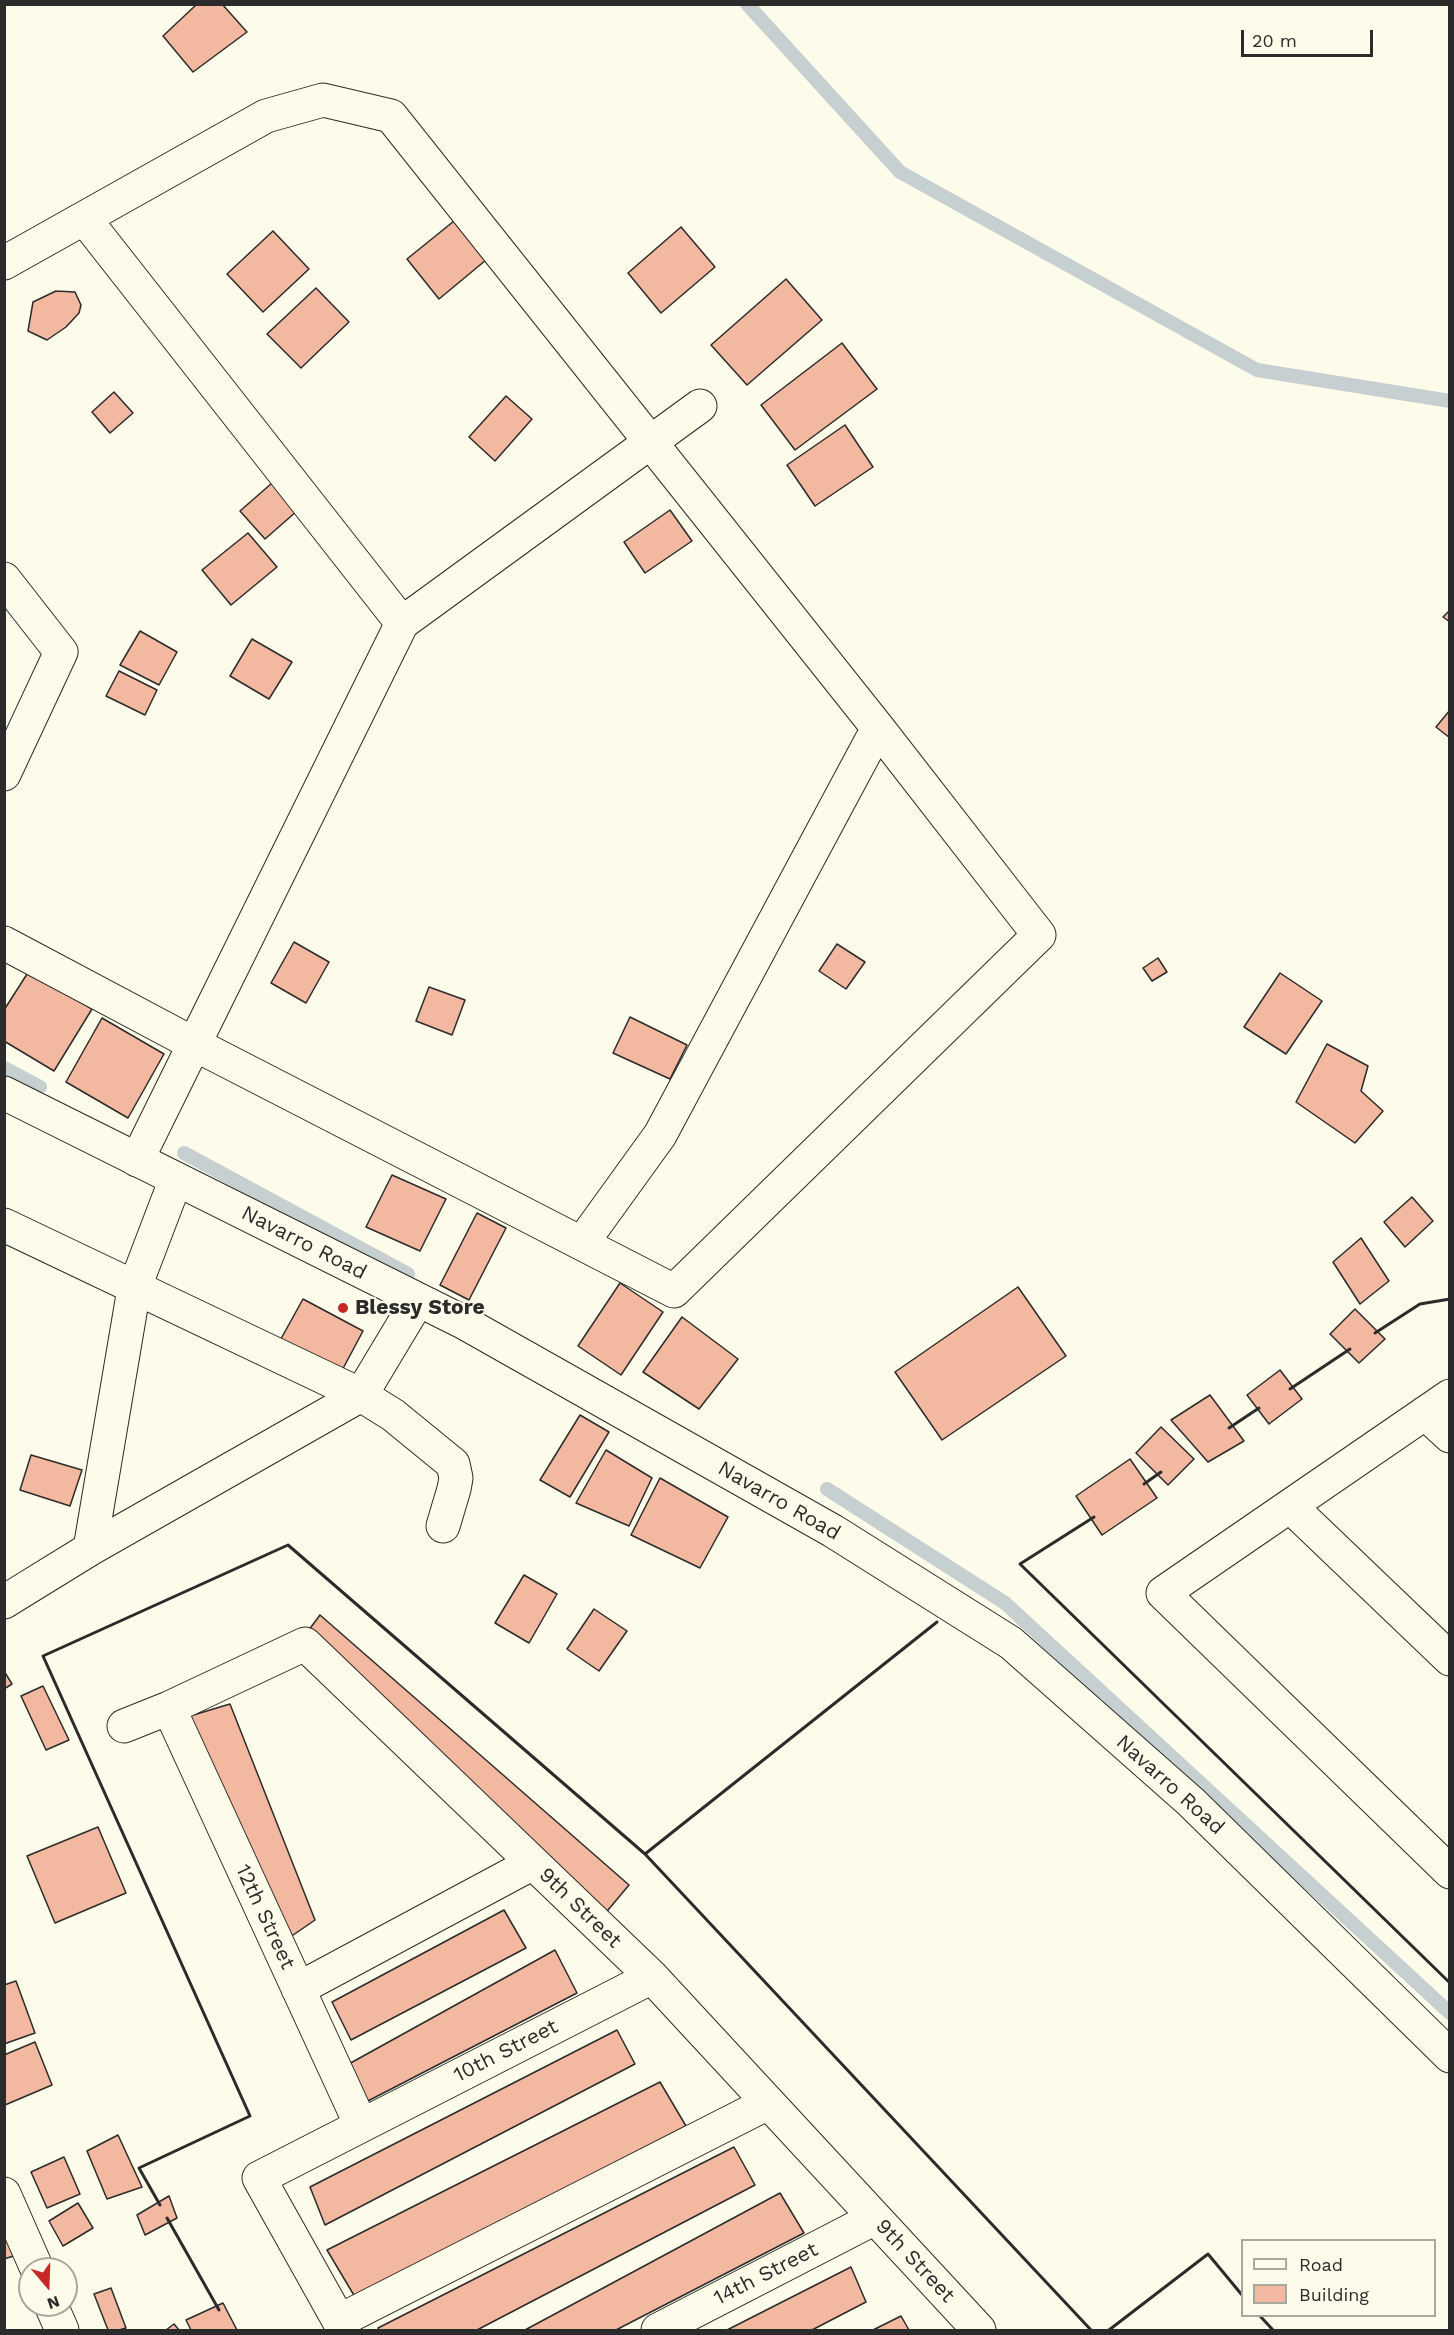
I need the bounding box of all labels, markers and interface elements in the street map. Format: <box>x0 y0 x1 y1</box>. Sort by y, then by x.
scale bar <box>1244 18 1376 56</box>
text: 20 m <box>1252 30 1297 51</box>
street label: Navarro Road <box>237 1201 371 1285</box>
place label: Blessy Store <box>355 1295 485 1321</box>
marker: Blessy Store <box>336 1301 350 1315</box>
street label: Navarro Road <box>713 1456 845 1546</box>
street label: Navarro Road <box>1111 1730 1229 1840</box>
street label: 12th Street <box>230 1861 300 1973</box>
street label: 9th Street <box>533 1862 627 1954</box>
street label: 10th Street <box>450 2014 562 2088</box>
street label: 9th Street <box>870 2214 960 2308</box>
street label: 14th Street <box>710 2237 822 2311</box>
legend <box>1241 2239 1436 2317</box>
text: Road <box>1299 2254 1343 2275</box>
north arrow <box>18 2257 78 2317</box>
text: Building <box>1299 2284 1369 2305</box>
text: N <box>45 2292 62 2314</box>

